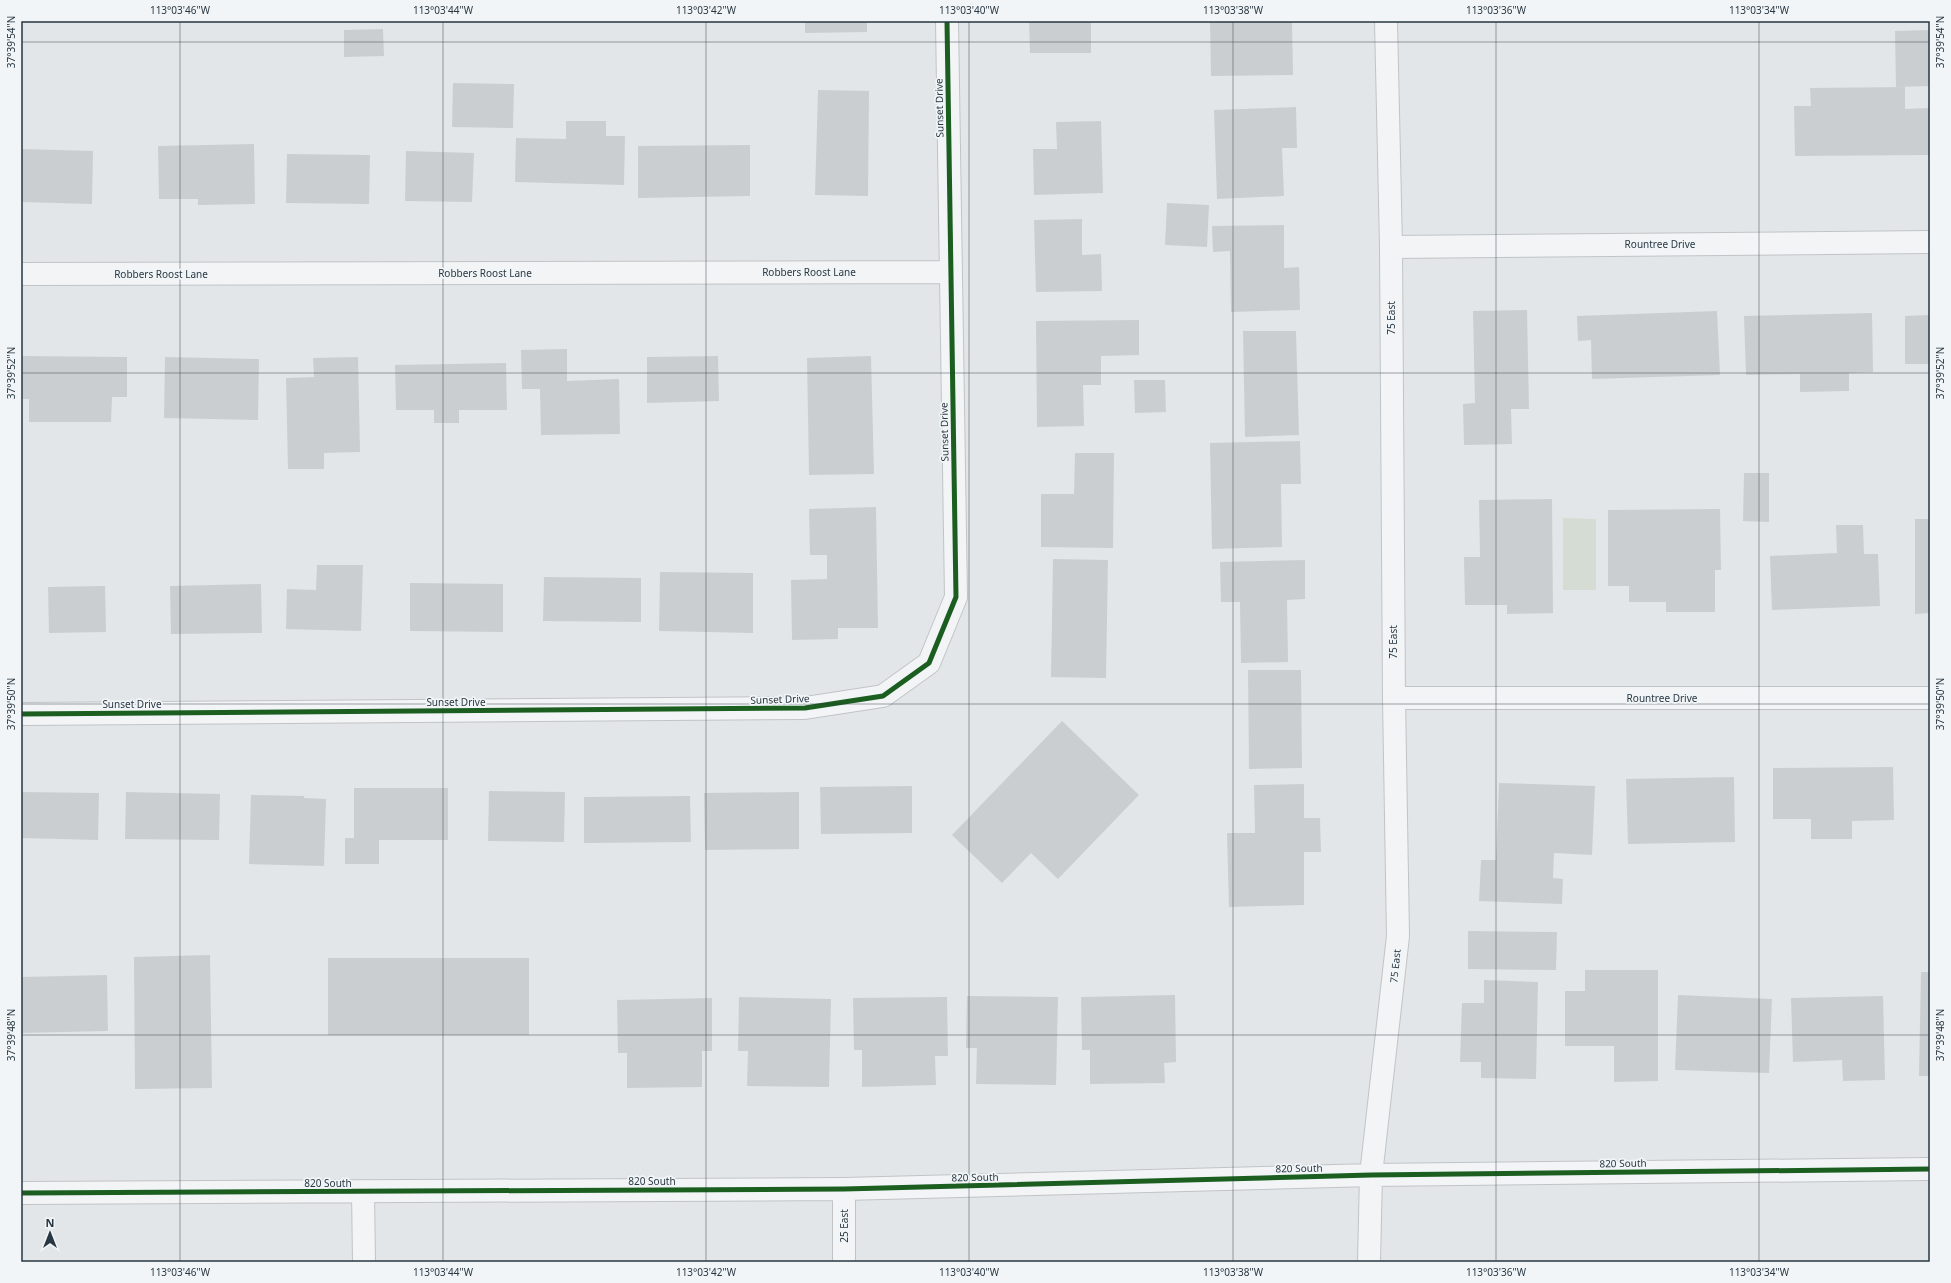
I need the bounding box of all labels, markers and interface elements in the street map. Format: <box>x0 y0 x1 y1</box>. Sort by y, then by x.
text: 113°03'46"W <box>150 3 211 17</box>
text: 113°03'44"W <box>413 3 474 17</box>
text: 113°03'42"W <box>676 3 737 17</box>
text: 113°03'40"W <box>939 3 1000 17</box>
text: 113°03'38"W <box>1203 3 1264 17</box>
text: 113°03'36"W <box>1466 3 1527 17</box>
text: 113°03'34"W <box>1729 3 1790 17</box>
text: 37°39'54"N <box>4 16 18 68</box>
text: 37°39'54"N <box>1933 16 1947 68</box>
street label: Sunset Drive <box>931 78 947 138</box>
street label: Rountree Drive <box>1625 237 1696 251</box>
street label: Robbers Roost Lane <box>762 265 856 279</box>
street label: Robbers Roost Lane <box>438 266 532 280</box>
street label: Robbers Roost Lane <box>114 267 208 281</box>
street label: 75 East <box>1384 301 1398 335</box>
text: 37°39'52"N <box>4 347 18 399</box>
text: 37°39'52"N <box>1933 347 1947 399</box>
street label: Sunset Drive <box>936 402 952 462</box>
street label: 75 East <box>1386 625 1400 659</box>
text: 37°39'50"N <box>4 678 18 730</box>
text: 37°39'50"N <box>1933 678 1947 730</box>
street label: Sunset Drive <box>750 691 810 707</box>
street label: Rountree Drive <box>1627 691 1698 705</box>
street label: Sunset Drive <box>426 695 486 709</box>
street label: Sunset Drive <box>102 697 162 711</box>
street label: 75 East <box>1386 948 1404 983</box>
text: 37°39'48"N <box>4 1009 18 1061</box>
text: 37°39'48"N <box>1933 1009 1947 1061</box>
street label: 820 South <box>1599 1156 1647 1170</box>
street label: 820 South <box>1275 1161 1323 1175</box>
street label: 820 South <box>951 1170 999 1184</box>
street label: 820 South <box>628 1174 676 1188</box>
street label: 820 South <box>304 1176 352 1190</box>
street label: 25 East <box>837 1209 851 1243</box>
north arrow <box>30 1213 70 1253</box>
text: N <box>46 1215 54 1230</box>
text: 113°03'46"W <box>150 1265 211 1279</box>
text: 113°03'44"W <box>413 1265 474 1279</box>
text: 113°03'42"W <box>676 1265 737 1279</box>
text: 113°03'40"W <box>939 1265 1000 1279</box>
text: 113°03'38"W <box>1203 1265 1264 1279</box>
text: 113°03'36"W <box>1466 1265 1527 1279</box>
text: 113°03'34"W <box>1729 1265 1790 1279</box>

